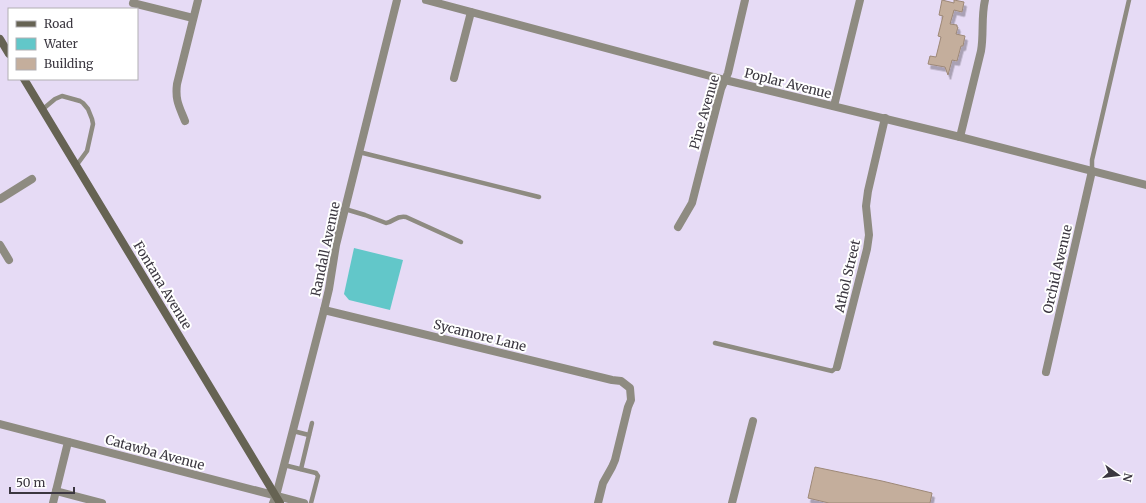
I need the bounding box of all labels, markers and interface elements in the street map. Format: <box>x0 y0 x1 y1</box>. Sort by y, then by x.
legend <box>8 8 138 80</box>
text: Road <box>44 16 73 31</box>
text: Water <box>43 36 79 51</box>
text: Building <box>44 56 94 71</box>
street label: Poplar Avenue <box>743 64 833 103</box>
street label: Pine Avenue <box>686 73 723 151</box>
street label: Randall Avenue <box>307 200 344 298</box>
street label: Orchid Avenue <box>1039 223 1076 315</box>
street label: Fontana Avenue <box>130 238 196 333</box>
street label: Athol Street <box>831 238 864 315</box>
street label: Sycamore Lane <box>432 316 528 355</box>
street label: Catawba Avenue <box>103 431 207 474</box>
north arrow <box>1098 455 1138 495</box>
scale bar <box>10 469 74 495</box>
text: N <box>1120 472 1136 484</box>
text: 50 m <box>16 475 45 490</box>

